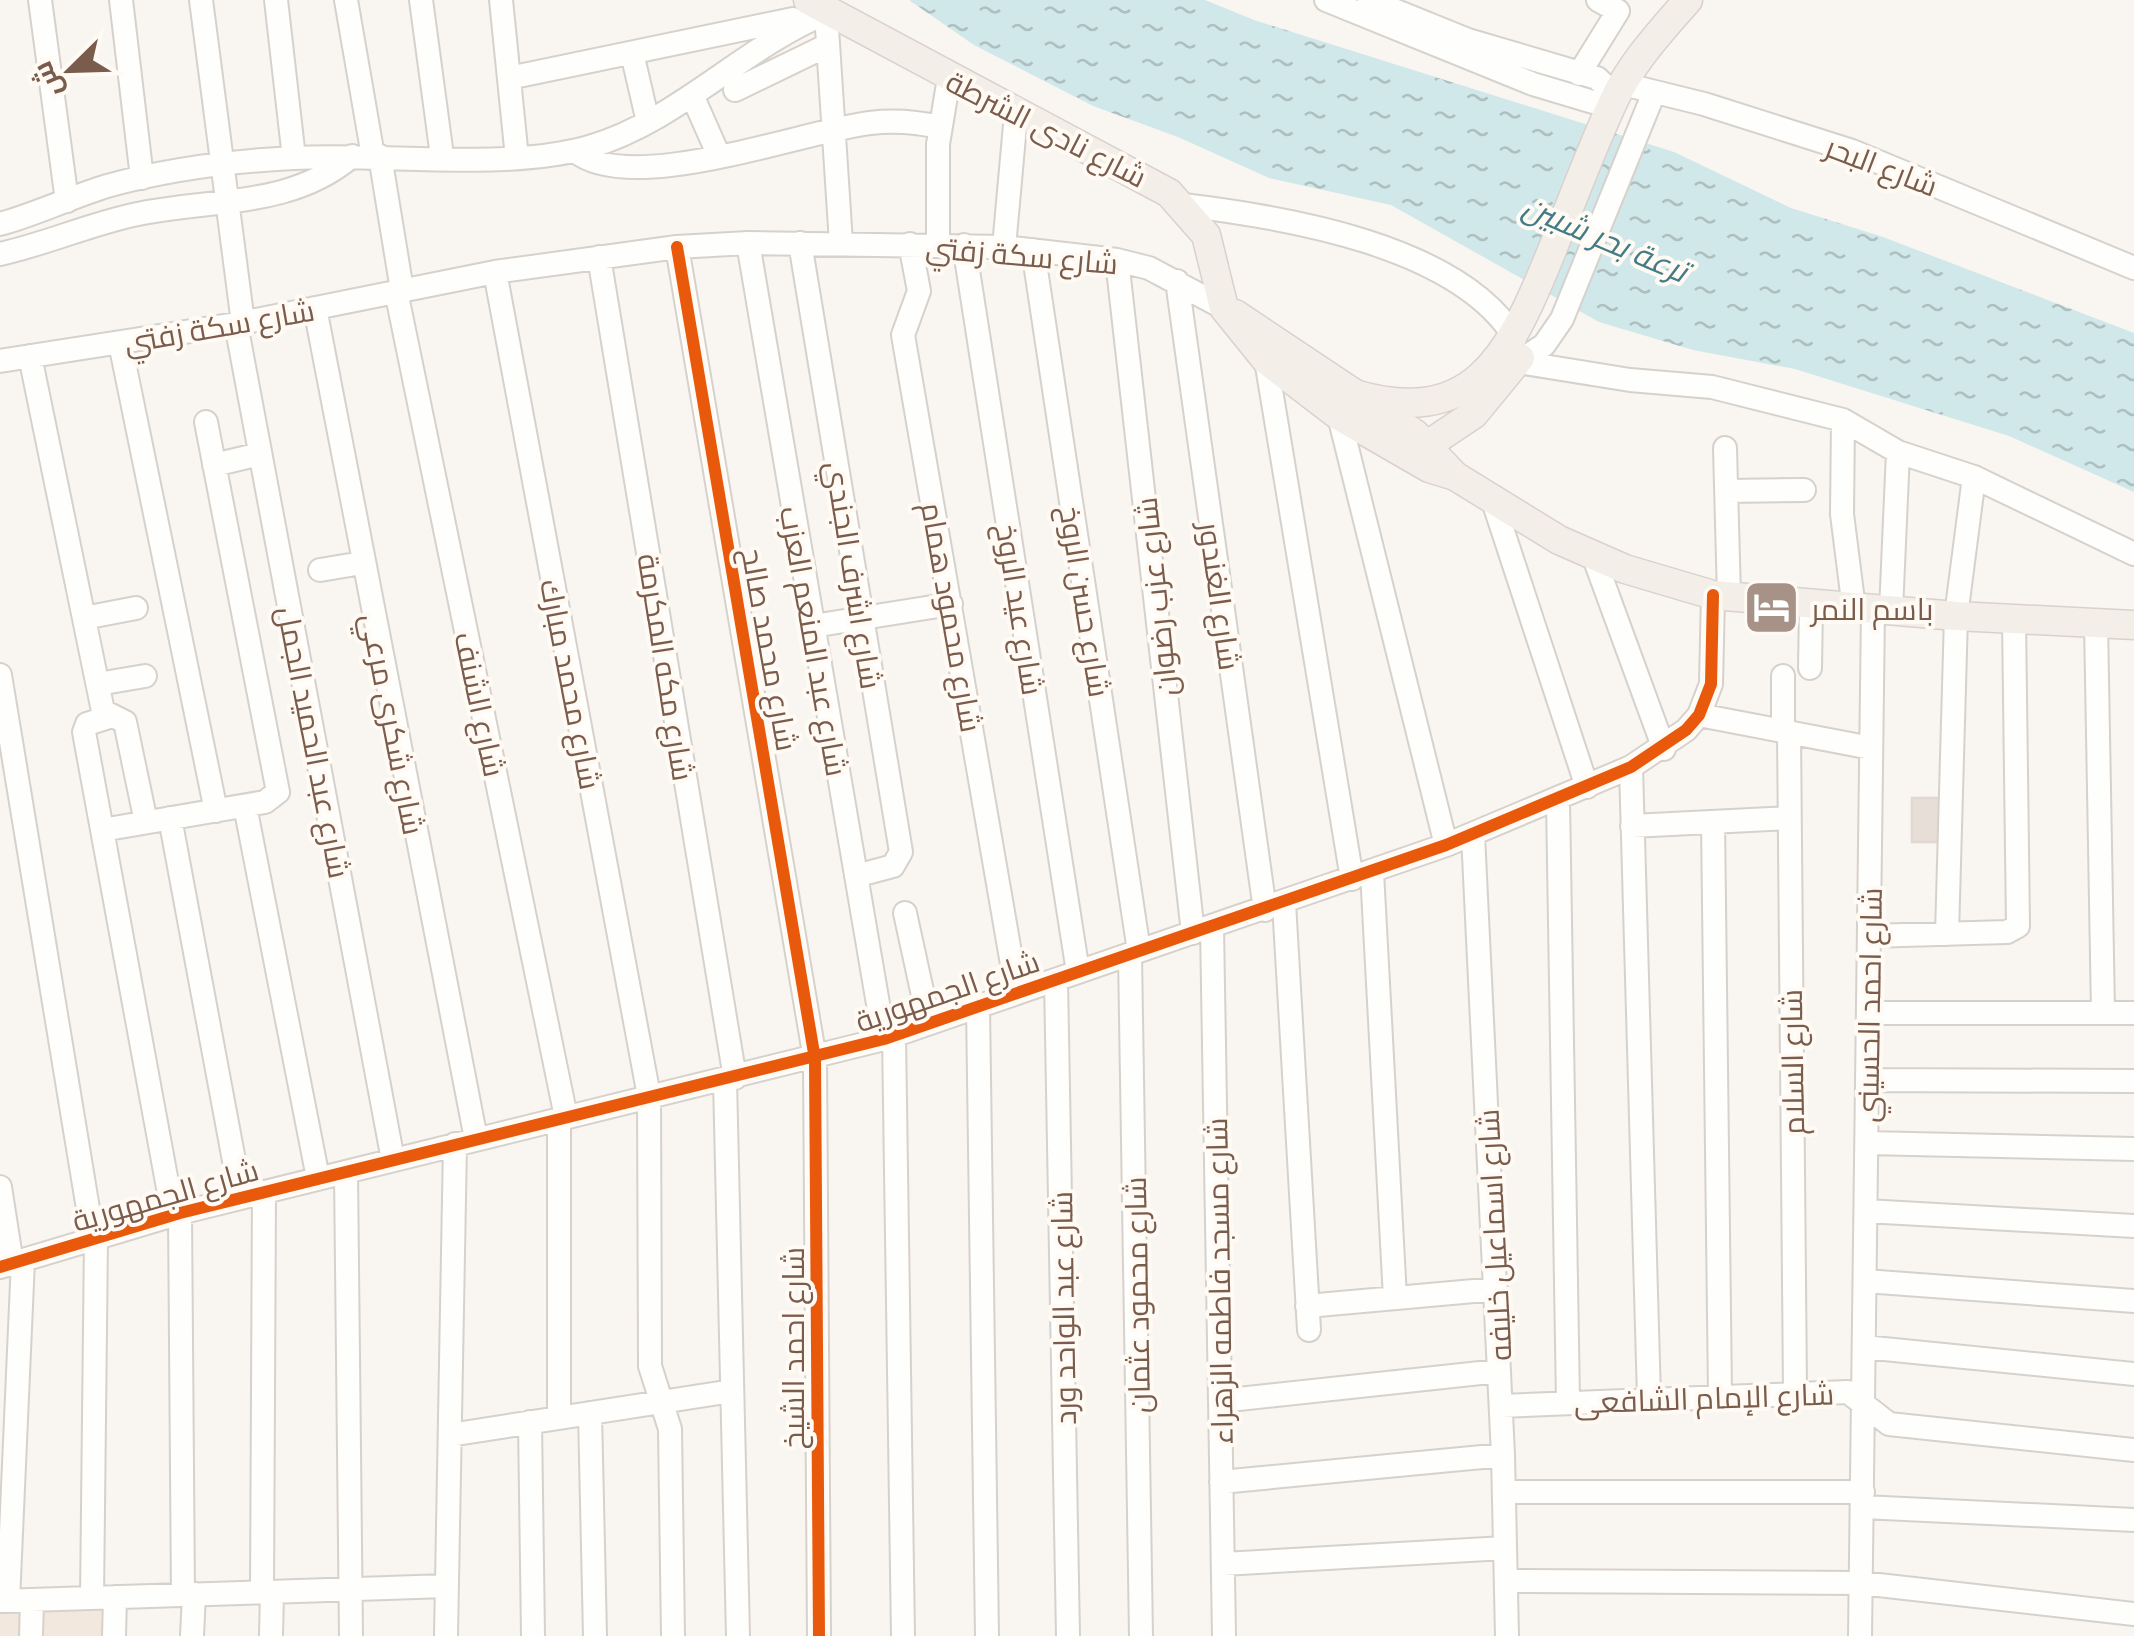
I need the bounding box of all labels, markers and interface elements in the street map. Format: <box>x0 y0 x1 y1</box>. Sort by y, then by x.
north arrow <box>20 20 120 120</box>
text: ش <box>23 57 70 103</box>
street label: شارع نادى الشرطة <box>939 62 1153 198</box>
street label: شارع البحر <box>1818 127 1943 207</box>
water label: ترعة بحر شبين <box>1517 185 1699 293</box>
street label: شارع سكة زفتي <box>924 228 1120 287</box>
street label: شارع سكة زفتي <box>121 291 318 366</box>
street label: شارع اشرف الجندي <box>812 459 891 693</box>
street label: شارع عزب رضوان <box>1127 495 1187 698</box>
street label: شارع محمود همام <box>911 499 991 735</box>
street label: شارع عبد المنعم العزب <box>770 503 856 779</box>
street label: شارع حسن الروخ <box>1049 503 1119 700</box>
street label: شارع الغندور <box>1189 518 1249 673</box>
street label: شارع عيد الروخ <box>986 521 1052 698</box>
street label: شارع محمد صالح <box>731 545 807 754</box>
street label: شارع مكه المكرمة <box>627 551 703 784</box>
street label: شارع محمد مبارك <box>530 576 610 793</box>
hotel icon: باسم النمر <box>1742 578 1802 638</box>
place label: باسم النمر <box>1809 590 1934 630</box>
street label: شارع عبد الحميد الجمل <box>267 603 359 882</box>
street label: شارع شكرى مرعي <box>348 610 433 839</box>
street label: شارع الشنف <box>444 628 514 781</box>
street label: شارع احمد الحسيني <box>1848 887 1895 1123</box>
street label: شارع الجمهورية <box>850 942 1045 1042</box>
street label: شارع السلام <box>1772 989 1814 1135</box>
street label: شارع اسماعيل خليفه <box>1468 1108 1522 1362</box>
street label: شارع مسجد فاطمه الزهراء <box>1197 1117 1243 1445</box>
street label: شارع الجمهورية <box>68 1150 263 1242</box>
street label: شارع محمود عثمان <box>1116 1176 1160 1414</box>
street label: شارع عبد الواحد ورد <box>1042 1191 1086 1425</box>
street label: شارع احمد الشيخ <box>774 1247 814 1449</box>
street label: شارع الإمام الشافعى <box>1573 1374 1835 1424</box>

